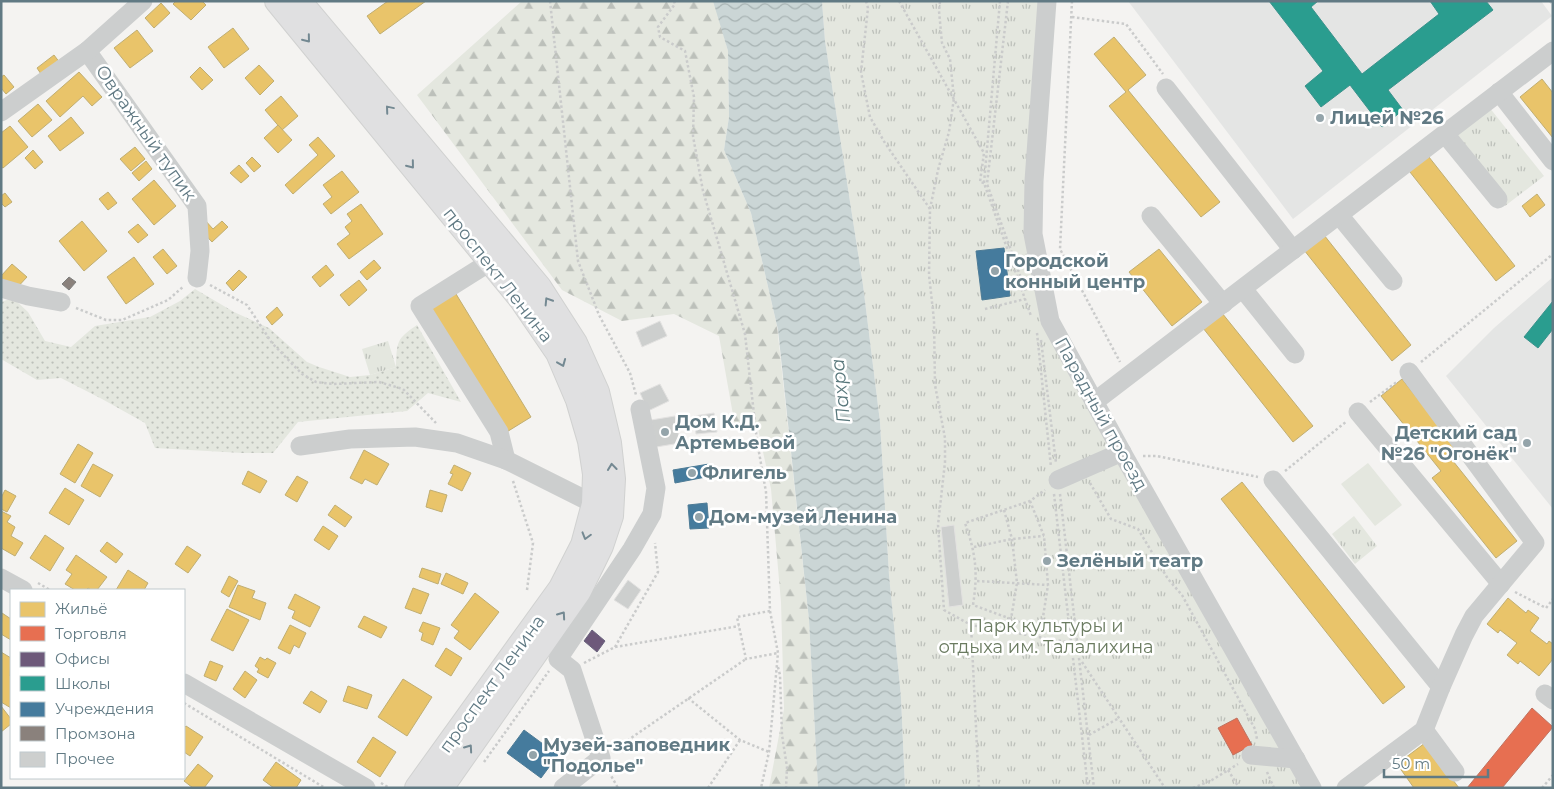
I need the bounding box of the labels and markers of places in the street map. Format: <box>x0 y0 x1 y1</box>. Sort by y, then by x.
place label: Лицей №26 <box>1330 107 1444 129</box>
marker: Лицей №26 <box>1314 112 1326 124</box>
place label: Городской конный центр <box>1005 250 1145 293</box>
marker: Городской конный центр <box>989 265 1001 277</box>
place label: Дом К.Д. Артемьевой <box>675 411 795 454</box>
place label: Детский сад №26 "Огонёк" <box>1381 422 1517 465</box>
marker: Дом К.Д. Артемьевой <box>659 426 671 438</box>
marker: Детский сад №26 "Огонёк" <box>1521 437 1533 449</box>
place label: Флигель <box>702 462 787 484</box>
marker: Флигель <box>686 467 698 479</box>
place label: Дом-музей Ленина <box>709 506 897 528</box>
marker: Дом-музей Ленина <box>693 511 705 523</box>
place label: Зелёный театр <box>1056 550 1203 572</box>
marker: Зелёный театр <box>1041 555 1053 567</box>
place label: Музей-заповедник "Подолье" <box>543 734 730 777</box>
marker: Музей-заповедник "Подолье" <box>527 749 539 761</box>

